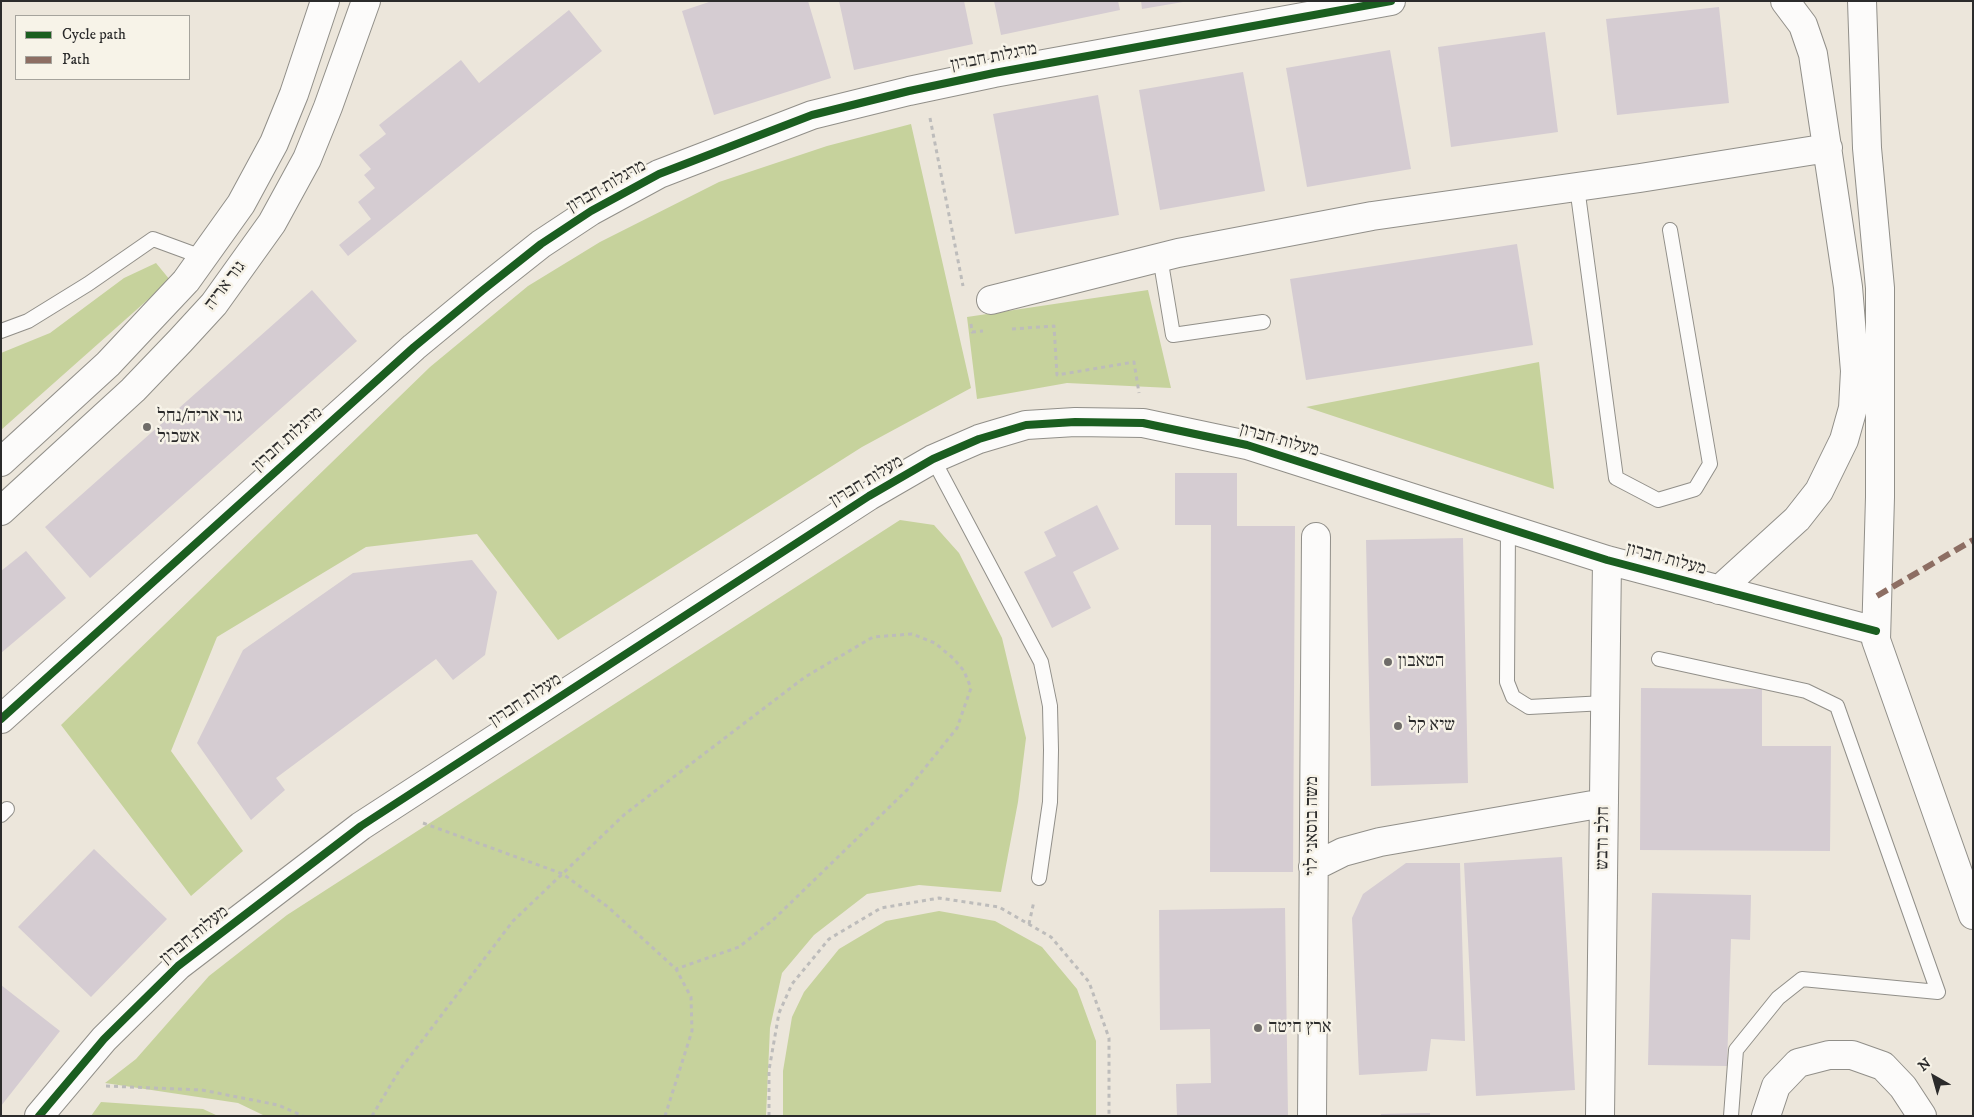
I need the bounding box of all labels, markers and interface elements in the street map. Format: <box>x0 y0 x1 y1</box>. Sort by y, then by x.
legend <box>15 15 190 80</box>
text: Cycle path <box>62 25 126 44</box>
street label: מרגלות חברון <box>949 39 1039 77</box>
text: Path <box>62 50 90 69</box>
street label: מרגלות חברון <box>564 156 650 218</box>
street label: גור אריה <box>200 257 252 315</box>
street label: מרגלות חברון <box>248 403 328 477</box>
place label: גור אריה/נחל אשכול <box>157 406 243 448</box>
street label: מעלות חברון <box>1237 419 1321 463</box>
marker: גור אריה/נחל אשכול <box>141 421 153 433</box>
street label: מעלות חברון <box>826 452 908 512</box>
street label: מעלות חברון <box>1624 539 1708 581</box>
place label: הטאבון <box>1398 651 1444 673</box>
marker: הטאבון <box>1382 656 1394 668</box>
street label: מעלות חברון <box>486 670 566 732</box>
place label: שיא קל <box>1408 715 1455 737</box>
marker: שיא קל <box>1392 720 1404 732</box>
street label: משה בוסאני לוי <box>1302 776 1324 876</box>
street label: חלב ודבש <box>1593 806 1615 870</box>
street label: מעלות חברון <box>156 902 234 970</box>
place label: ארץ חיטה <box>1268 1017 1332 1039</box>
marker: ארץ חיטה <box>1252 1022 1264 1034</box>
north arrow <box>1909 1052 1959 1102</box>
text: N <box>1915 1055 1935 1076</box>

